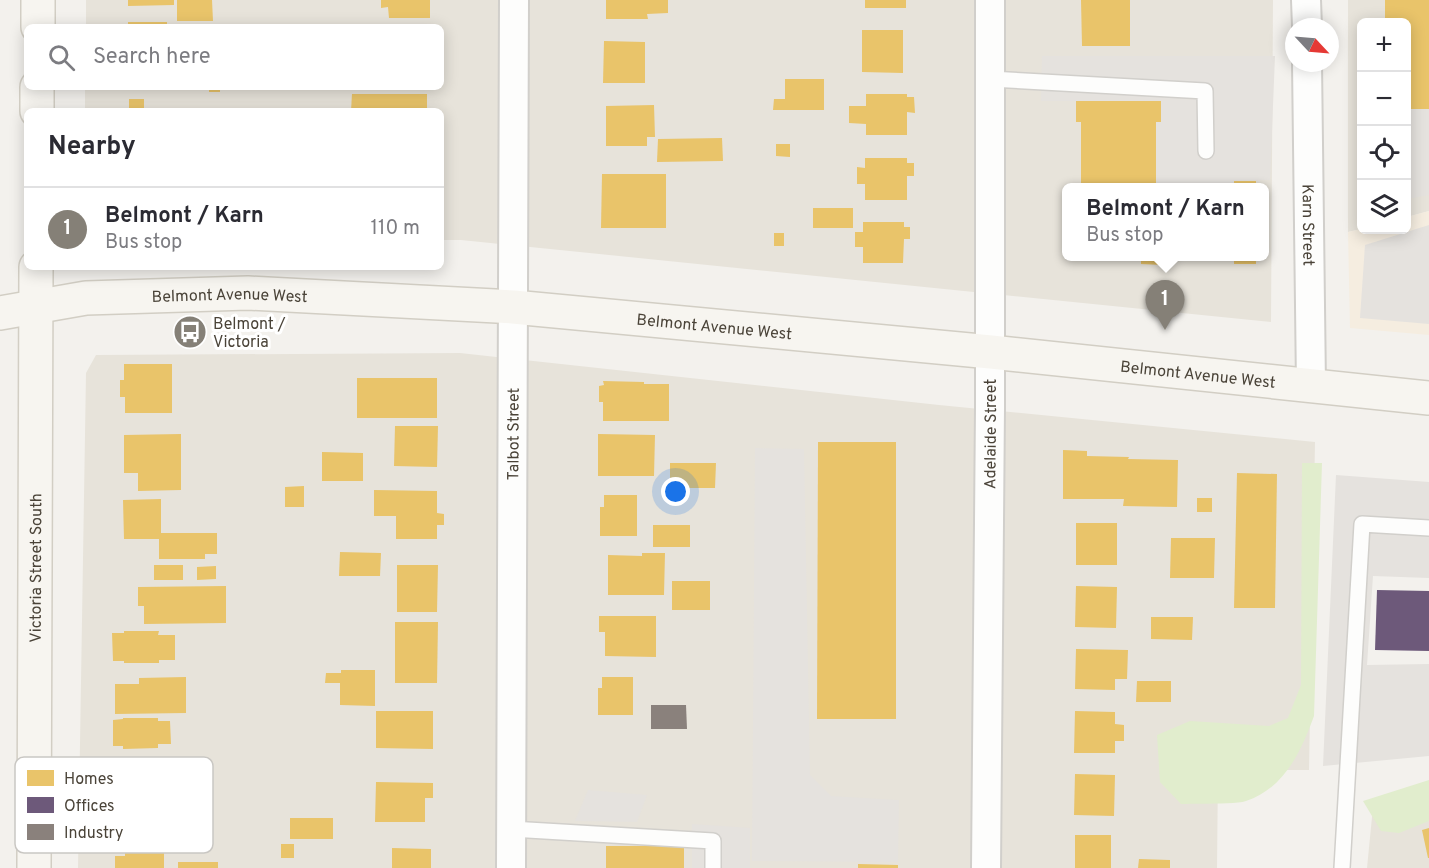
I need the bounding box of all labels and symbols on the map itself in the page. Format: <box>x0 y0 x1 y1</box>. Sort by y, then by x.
north arrow <box>1285 18 1339 72</box>
street label: Karn Street <box>1296 184 1318 266</box>
pin: 1 <box>1146 280 1184 330</box>
street label: Belmont Avenue West <box>151 285 308 308</box>
street label: Belmont Avenue West <box>636 311 793 345</box>
bus stop icon: Belmont / Victoria <box>172 314 208 350</box>
place label: Belmont / Victoria <box>213 315 286 353</box>
street label: Belmont Avenue West <box>1119 358 1276 394</box>
street label: Adelaide Street <box>981 379 1002 489</box>
street label: Talbot Street <box>504 388 525 480</box>
your location <box>661 477 690 506</box>
street label: Victoria Street South <box>27 493 47 643</box>
legend <box>15 757 213 853</box>
text: Homes <box>64 770 114 790</box>
text: Offices <box>64 797 115 817</box>
text: Industry <box>64 824 123 844</box>

